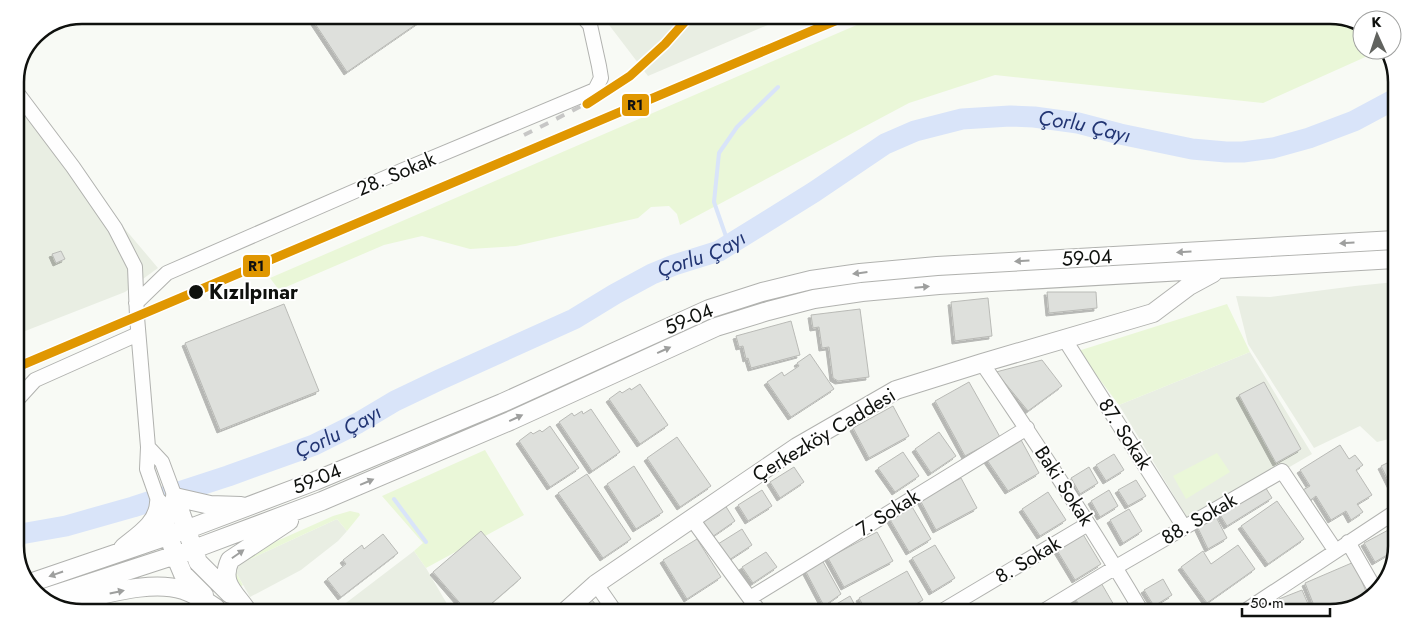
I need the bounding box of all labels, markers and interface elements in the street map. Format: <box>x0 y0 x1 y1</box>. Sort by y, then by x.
north arrow <box>1352 10 1402 60</box>
text: K <box>1371 12 1382 32</box>
line badge: R1 <box>621 93 650 117</box>
text: R1 <box>627 95 643 115</box>
water label: Çorlu Çayı <box>1036 103 1133 151</box>
street label: 28. Sokak <box>352 144 440 204</box>
water label: Çorlu Çayı <box>652 223 751 286</box>
one-way arrow <box>1338 239 1354 247</box>
street label: 59-04 <box>1061 242 1113 274</box>
one-way arrow <box>1176 249 1192 257</box>
line badge: R1 <box>242 254 271 278</box>
text: R1 <box>248 256 264 276</box>
one-way arrow <box>1014 258 1030 266</box>
one-way arrow <box>852 269 868 277</box>
place label: Kızılpınar <box>209 278 299 307</box>
one-way arrow <box>914 282 930 290</box>
marker: Kızılpınar <box>187 283 205 301</box>
street label: 59-04 <box>660 296 718 342</box>
one-way arrow <box>657 346 671 354</box>
street label: Çerkezköy Caddesi <box>747 381 901 489</box>
street label: 87. Sokak <box>1091 392 1159 476</box>
water label: Çorlu Çayı <box>291 397 387 466</box>
one-way arrow <box>509 414 523 422</box>
street label: Baki Sokak <box>1027 440 1101 532</box>
street label: 59-04 <box>288 456 346 502</box>
one-way arrow <box>360 478 375 486</box>
street label: 7. Sokak <box>851 482 925 544</box>
street label: 88. Sokak <box>1156 486 1242 552</box>
street label: 8. Sokak <box>990 529 1066 591</box>
one-way arrow <box>231 549 245 559</box>
one-way arrow <box>48 570 63 578</box>
scale bar <box>1242 586 1330 618</box>
one-way arrow <box>110 588 125 596</box>
text: 50 m <box>1250 592 1284 614</box>

